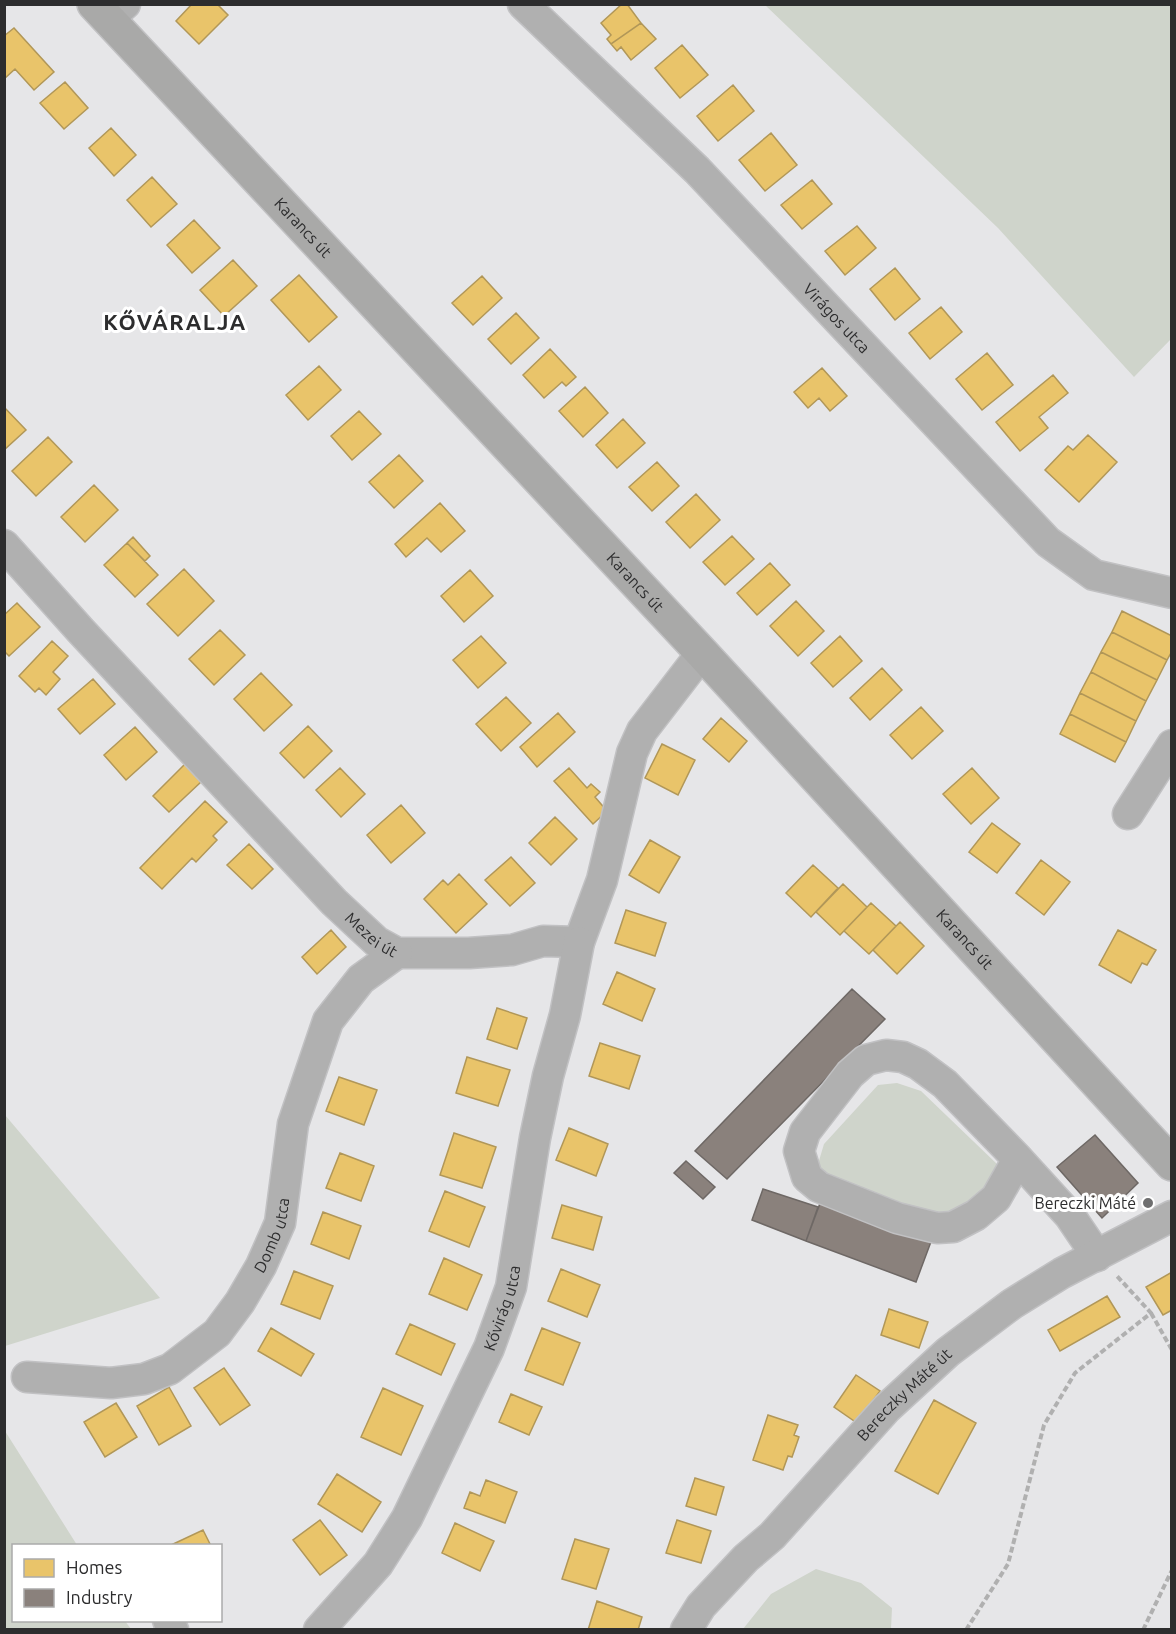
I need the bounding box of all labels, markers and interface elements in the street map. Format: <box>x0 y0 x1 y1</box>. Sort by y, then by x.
street label: Karancs út <box>271 194 336 261</box>
street label: Virágos utca <box>800 279 874 357</box>
district label: KŐVÁRALJA <box>103 309 247 334</box>
street label: Karancs út <box>603 548 668 616</box>
street label: Karancs út <box>933 905 998 973</box>
street label: Mezei út <box>342 908 401 961</box>
place label: Bereczki Máté <box>1034 1194 1136 1212</box>
marker: Bereczki Máté <box>1141 1196 1155 1210</box>
street label: Domb utca <box>250 1197 292 1276</box>
street label: Kővirág utca <box>480 1264 523 1353</box>
street label: Bereczky Máté út <box>853 1344 956 1444</box>
legend <box>12 1544 222 1622</box>
text: Homes <box>66 1557 123 1577</box>
text: Industry <box>66 1587 133 1607</box>

